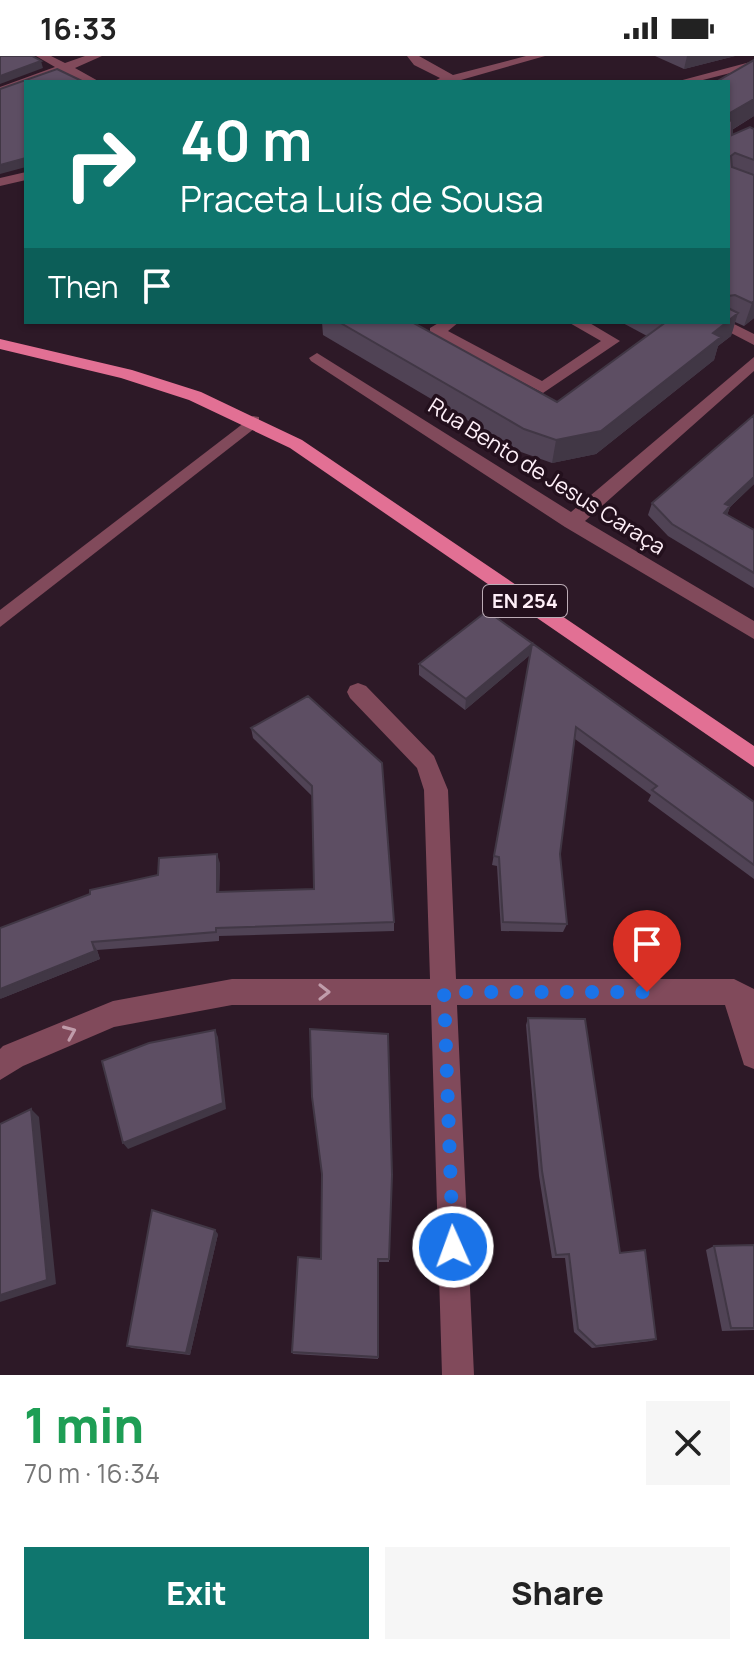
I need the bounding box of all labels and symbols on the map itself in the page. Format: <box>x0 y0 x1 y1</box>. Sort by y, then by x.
street label: Rua Bento de Jesus Caraça <box>423 391 671 561</box>
road number: EN 254 <box>483 585 567 617</box>
pin <box>613 910 681 992</box>
one-way arrow <box>318 983 331 1001</box>
one-way arrow <box>61 1026 76 1042</box>
position arrow <box>411 1205 495 1289</box>

